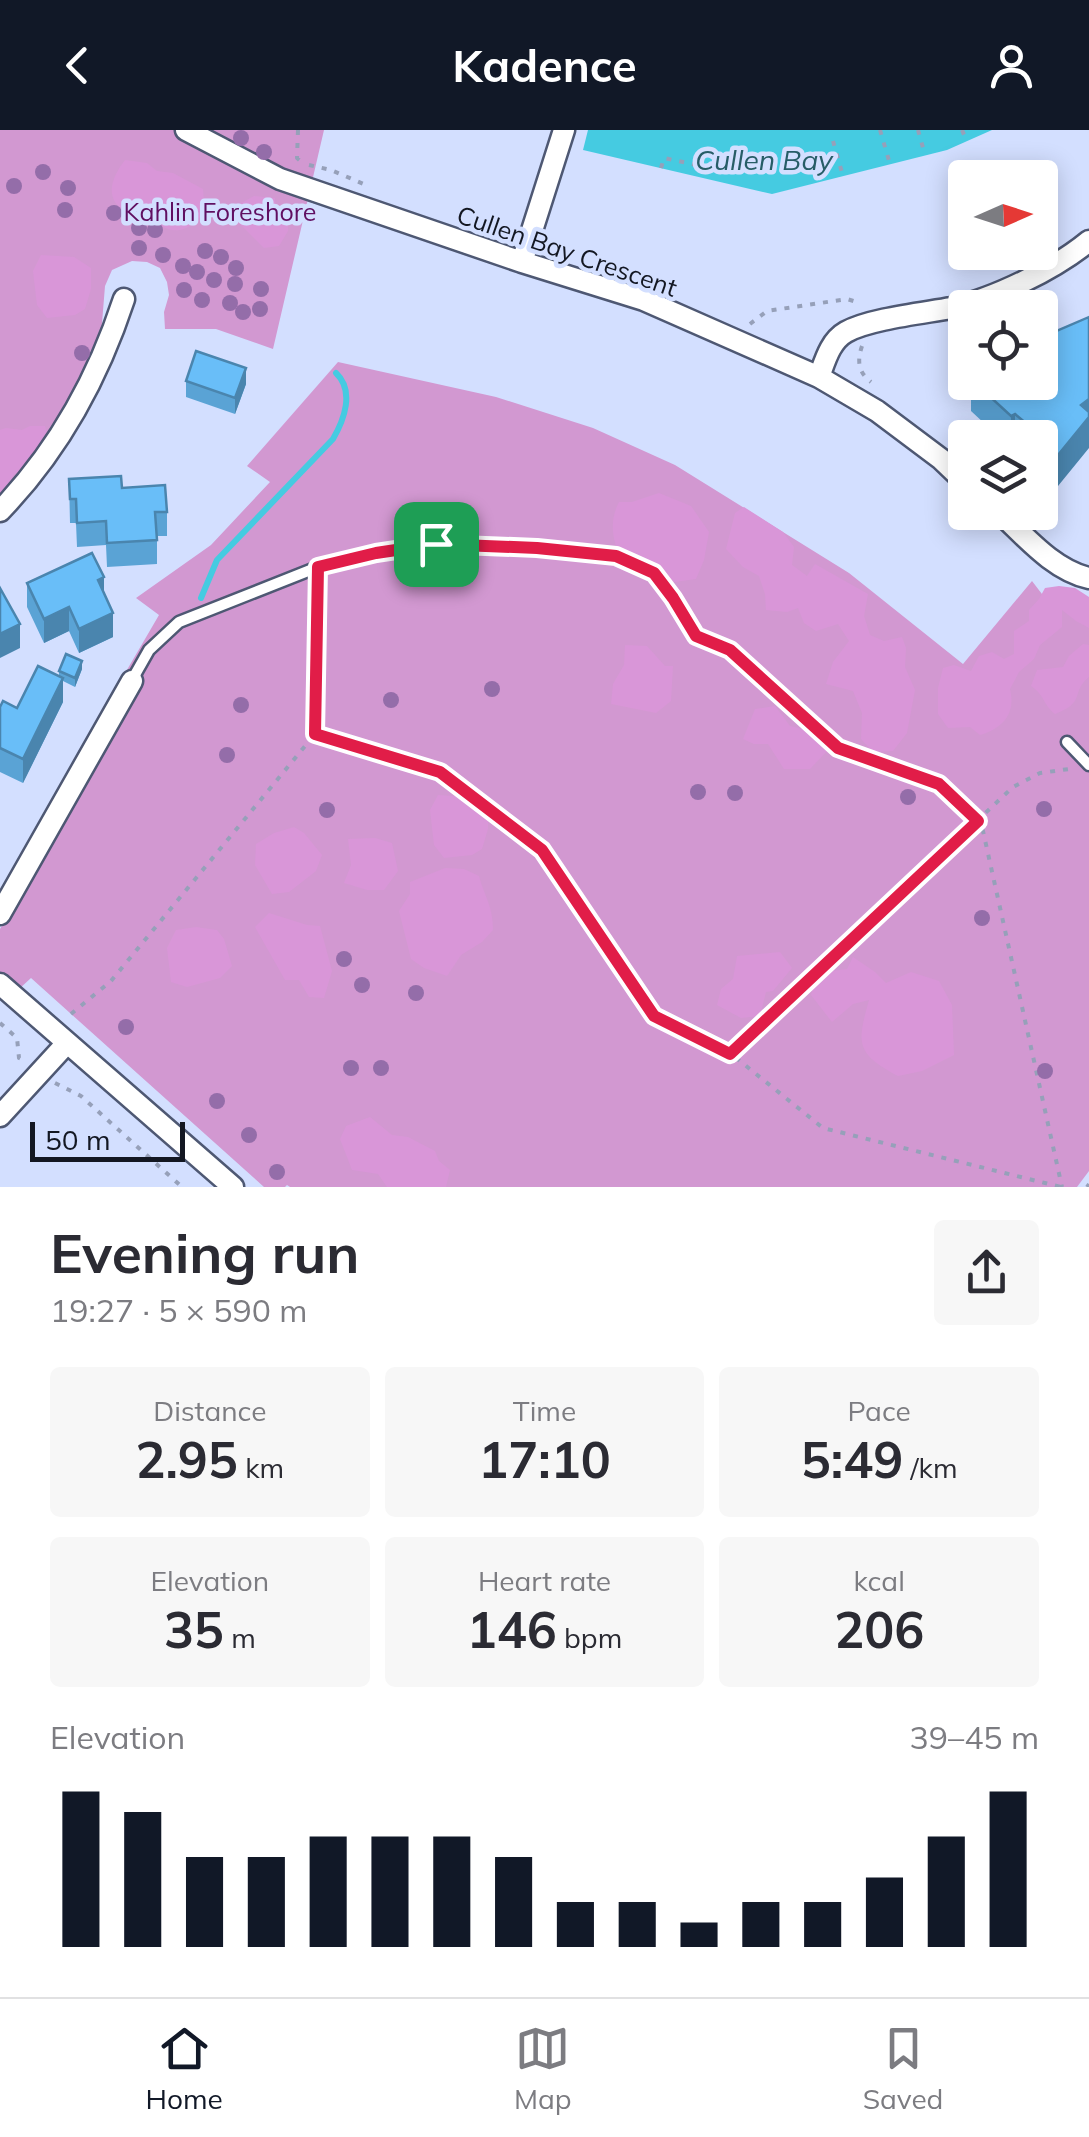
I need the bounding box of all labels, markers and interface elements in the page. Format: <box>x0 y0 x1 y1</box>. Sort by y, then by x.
text: Kadence <box>452 37 637 93</box>
icon: back <box>50 38 105 93</box>
icon: person <box>984 38 1039 93</box>
water label: Cullen Bay <box>695 142 834 177</box>
north arrow <box>948 160 1058 270</box>
map controls <box>948 160 1058 530</box>
park label: Kahlin Foreshore <box>124 196 316 227</box>
street label: Cullen Bay Crescent <box>453 198 682 303</box>
button: locate <box>948 290 1058 400</box>
button: layers <box>948 420 1058 530</box>
pin <box>394 502 479 587</box>
icon: arrive <box>409 517 464 572</box>
scale bar <box>30 1117 185 1162</box>
text: 50 m <box>45 1122 111 1157</box>
text: Evening run <box>50 1218 359 1287</box>
button: share <box>934 1220 1039 1325</box>
text: 19:27 · 5 × 590 m <box>50 1290 307 1330</box>
text: Distance <box>153 1393 266 1428</box>
text: Time <box>513 1393 576 1428</box>
text: Pace <box>848 1393 911 1428</box>
text: 2.95 <box>135 1428 238 1491</box>
text: 17:10 <box>478 1428 611 1491</box>
text: 5:49 <box>801 1428 903 1491</box>
text: km <box>238 1450 284 1485</box>
text: /km <box>903 1450 957 1485</box>
text: Elevation <box>151 1563 269 1598</box>
text: Heart rate <box>478 1563 611 1598</box>
text: kcal <box>854 1563 905 1598</box>
text: 35 <box>164 1598 224 1661</box>
text: 146 <box>467 1598 557 1661</box>
text: 206 <box>834 1598 924 1661</box>
text: m <box>224 1620 256 1655</box>
text: bpm <box>557 1620 622 1655</box>
text: Elevation <box>50 1717 185 1757</box>
text: 39–45 m <box>910 1717 1039 1757</box>
tab: Home <box>146 2021 223 2116</box>
tab: Map <box>514 2021 572 2116</box>
tab: Saved <box>863 2021 943 2116</box>

